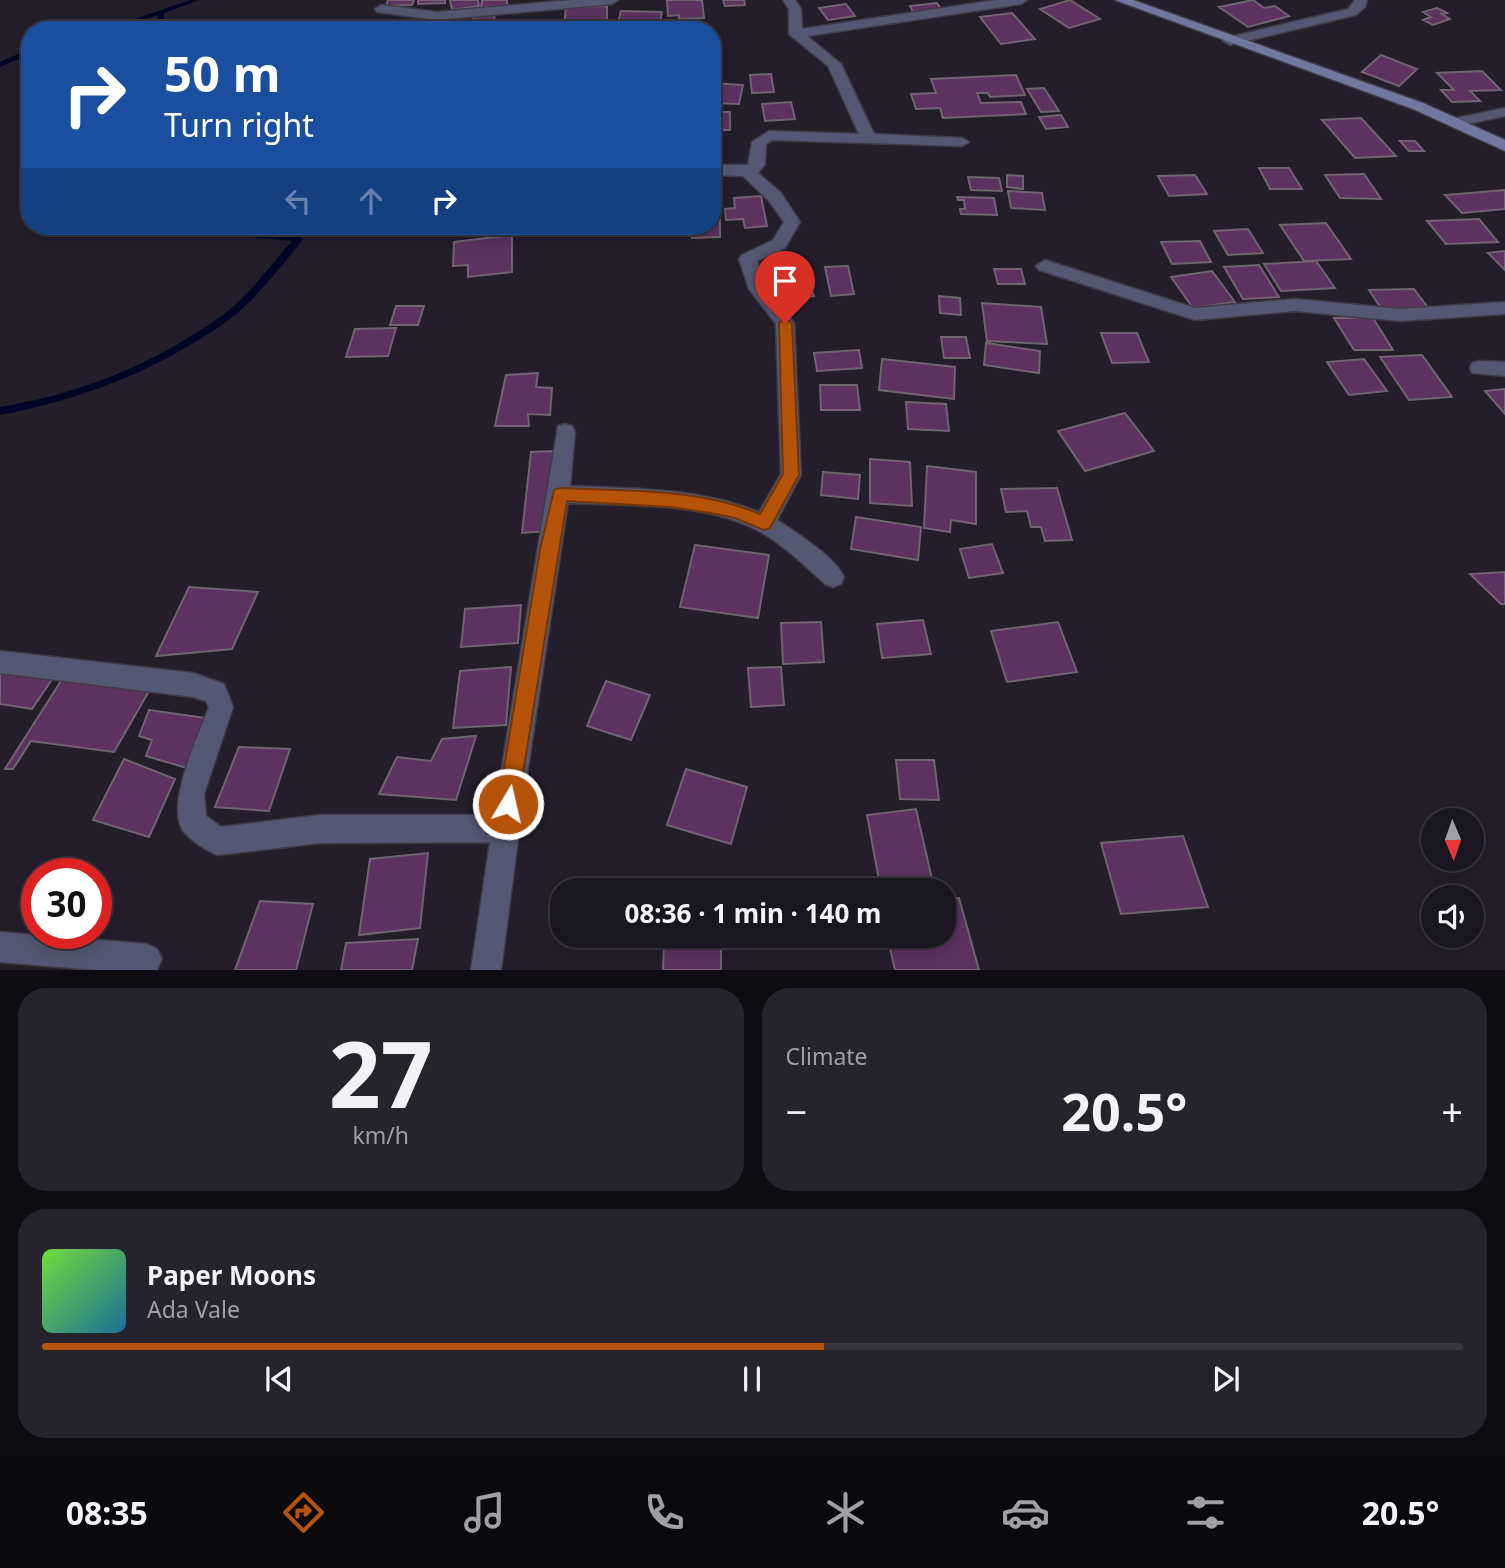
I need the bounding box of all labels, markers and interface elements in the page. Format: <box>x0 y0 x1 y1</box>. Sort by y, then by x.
text: 50 m <box>164 40 281 106</box>
icon: right <box>49 49 140 140</box>
text: Turn right <box>164 103 314 146</box>
icon: left <box>279 182 317 220</box>
icon: ahead <box>352 182 390 220</box>
icon: right <box>425 182 463 220</box>
pin <box>755 251 815 323</box>
icon: arrive <box>766 262 804 300</box>
position arrow <box>471 767 545 841</box>
north arrow <box>1421 808 1484 872</box>
map controls <box>1421 808 1484 948</box>
speed limit sign: 30 <box>21 858 112 949</box>
button: sound <box>1421 885 1484 948</box>
text: 08:36 · 1 min · 140 m <box>625 895 881 931</box>
text: 27 <box>329 1011 433 1135</box>
text: Climate <box>786 1040 868 1072</box>
text: 20.5° <box>1061 1075 1187 1146</box>
text: − <box>786 1085 807 1137</box>
text: + <box>1441 1085 1463 1137</box>
text: km/h <box>352 1119 409 1151</box>
text: Paper Moons <box>147 1257 316 1293</box>
text: Ada Vale <box>147 1293 240 1325</box>
icon: previous <box>260 1360 298 1398</box>
icon: pause <box>733 1360 771 1398</box>
icon: next <box>1207 1360 1245 1398</box>
icon: directions <box>279 1488 328 1537</box>
icon: music <box>460 1488 509 1537</box>
icon: phone <box>640 1488 689 1537</box>
icon: climate <box>821 1488 870 1537</box>
icon: car <box>1001 1488 1050 1537</box>
icon: filters <box>1181 1488 1230 1537</box>
text: 08:35 <box>66 1491 148 1534</box>
text: 20.5° <box>1362 1491 1439 1534</box>

